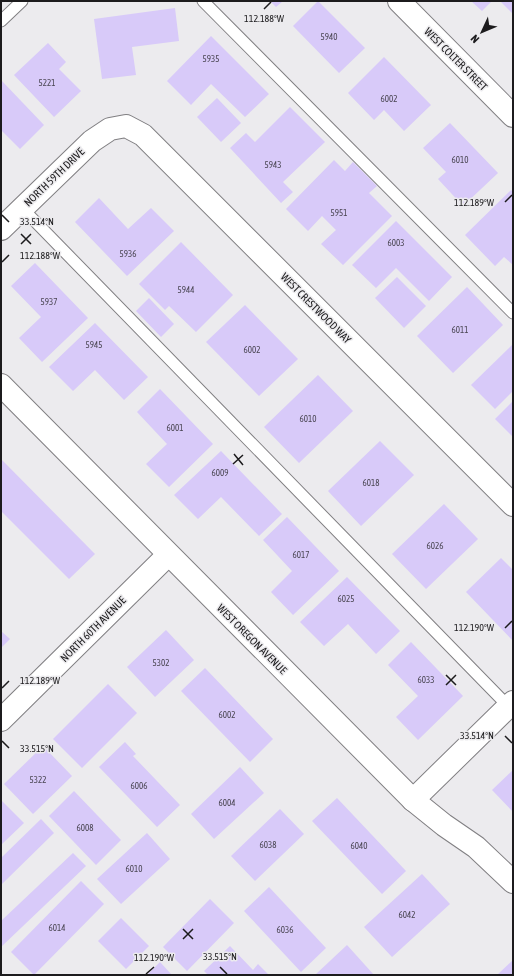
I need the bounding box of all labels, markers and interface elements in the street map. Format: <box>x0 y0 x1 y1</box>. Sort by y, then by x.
north arrow <box>462 12 502 52</box>
text: 112.188°W <box>244 13 285 24</box>
street label: WEST COLTER STREET <box>422 25 490 93</box>
house number: 5940 <box>321 32 337 42</box>
text: N <box>468 32 481 45</box>
house number: 5935 <box>203 54 219 64</box>
house number: 5221 <box>39 78 55 88</box>
house number: 6002 <box>381 94 397 104</box>
street label: NORTH 59TH DRIVE <box>22 145 87 209</box>
house number: 6010 <box>452 155 468 165</box>
house number: 5943 <box>265 160 281 170</box>
text: 112.189°W <box>454 197 495 208</box>
house number: 5951 <box>331 208 347 218</box>
text: 33.514°N <box>20 216 54 227</box>
house number: 6003 <box>388 238 404 248</box>
house number: 5936 <box>120 249 136 259</box>
text: 112.188°W <box>20 250 61 261</box>
street label: WEST CRESTWOOD WAY <box>278 270 354 346</box>
house number: 5944 <box>178 285 194 295</box>
house number: 5937 <box>41 297 57 307</box>
house number: 6011 <box>452 325 468 335</box>
house number: 5945 <box>86 340 102 350</box>
house number: 6002 <box>244 345 260 355</box>
house number: 6010 <box>300 414 316 424</box>
house number: 6001 <box>167 423 183 433</box>
house number: 6009 <box>212 468 228 478</box>
house number: 6018 <box>363 478 379 488</box>
house number: 6026 <box>427 541 443 551</box>
house number: 6017 <box>293 550 309 560</box>
street label: NORTH 60TH AVENUE <box>58 594 128 664</box>
house number: 6025 <box>338 594 354 604</box>
street label: WEST OREGON AVENUE <box>215 602 289 676</box>
text: 112.190°W <box>454 622 495 633</box>
house number: 5302 <box>153 658 169 668</box>
text: 112.189°W <box>20 675 61 686</box>
house number: 6033 <box>418 675 434 685</box>
house number: 6002 <box>219 710 235 720</box>
text: 33.514°N <box>460 730 494 741</box>
text: 33.515°N <box>20 743 54 754</box>
house number: 5322 <box>30 775 46 785</box>
house number: 6006 <box>131 781 147 791</box>
house number: 6004 <box>219 798 235 808</box>
house number: 6008 <box>77 823 93 833</box>
house number: 6038 <box>260 840 276 850</box>
house number: 6040 <box>351 841 367 851</box>
house number: 6010 <box>126 864 142 874</box>
house number: 6042 <box>399 910 415 920</box>
house number: 6014 <box>49 923 65 933</box>
house number: 6036 <box>277 925 293 935</box>
text: 33.515°N <box>203 951 237 962</box>
text: 112.190°W <box>134 952 175 963</box>

